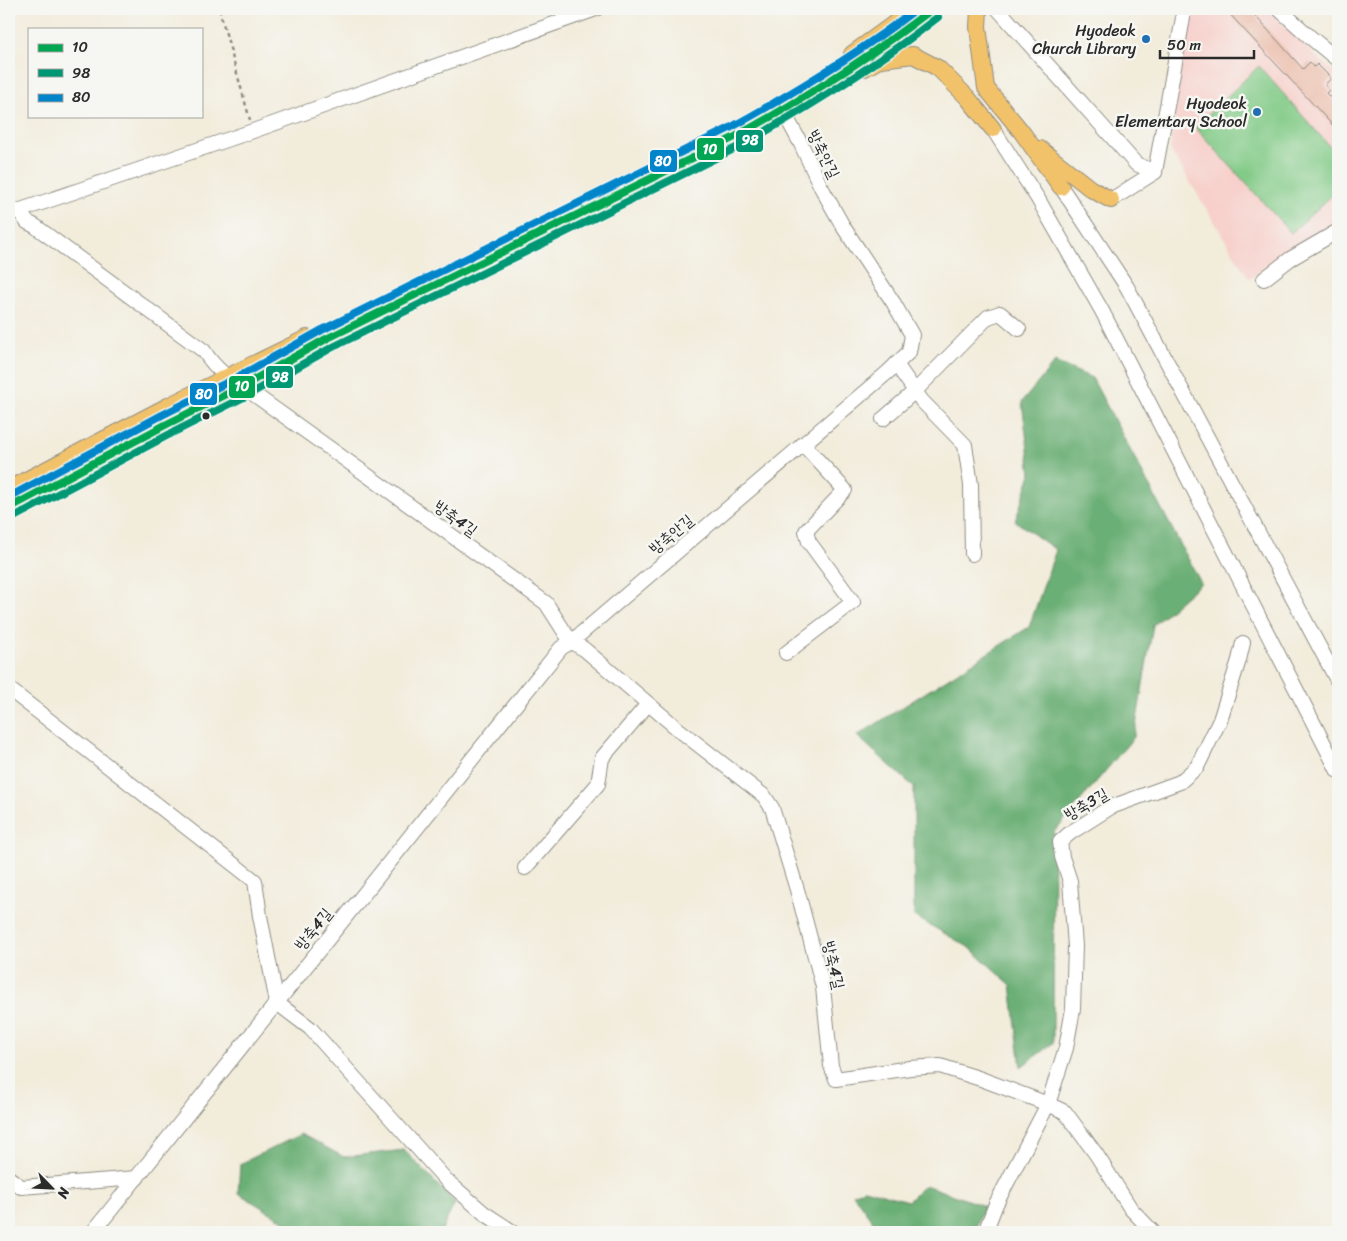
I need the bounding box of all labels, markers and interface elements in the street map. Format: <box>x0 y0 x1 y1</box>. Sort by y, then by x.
place label: Hyodeok Church Library <box>1032 16 1137 63</box>
legend <box>28 28 202 118</box>
scale bar <box>1160 28 1253 60</box>
text: 50 m <box>1167 32 1202 58</box>
marker: Hyodeok Church Library <box>1140 33 1152 45</box>
text: 10 <box>72 34 88 60</box>
text: 98 <box>72 60 90 86</box>
text: 80 <box>72 84 91 110</box>
place label: Hyodeok Elementary School <box>1115 89 1247 136</box>
marker: Hyodeok Elementary School <box>1251 106 1263 118</box>
street label: 방축안길 <box>800 124 848 184</box>
text: 98 <box>741 128 759 153</box>
line badge: 98 <box>735 129 764 153</box>
line badge: 10 <box>696 137 725 161</box>
text: 10 <box>703 137 718 162</box>
line badge: 80 <box>649 149 678 173</box>
text: 80 <box>653 149 672 174</box>
line badge: 98 <box>265 365 294 389</box>
text: 98 <box>271 365 289 390</box>
text: 10 <box>235 374 250 399</box>
line badge: 10 <box>228 375 256 399</box>
line badge: 80 <box>189 382 218 406</box>
text: 80 <box>194 382 213 407</box>
unlabelled marker <box>201 411 211 421</box>
street label: 방축4길 <box>428 492 484 544</box>
street label: 방축안길 <box>642 506 700 562</box>
street label: 방축3길 <box>1058 780 1114 828</box>
street label: 방축4길 <box>286 901 340 957</box>
street label: 방축4길 <box>814 938 854 992</box>
north arrow <box>28 1164 78 1214</box>
text: N <box>50 1183 77 1203</box>

